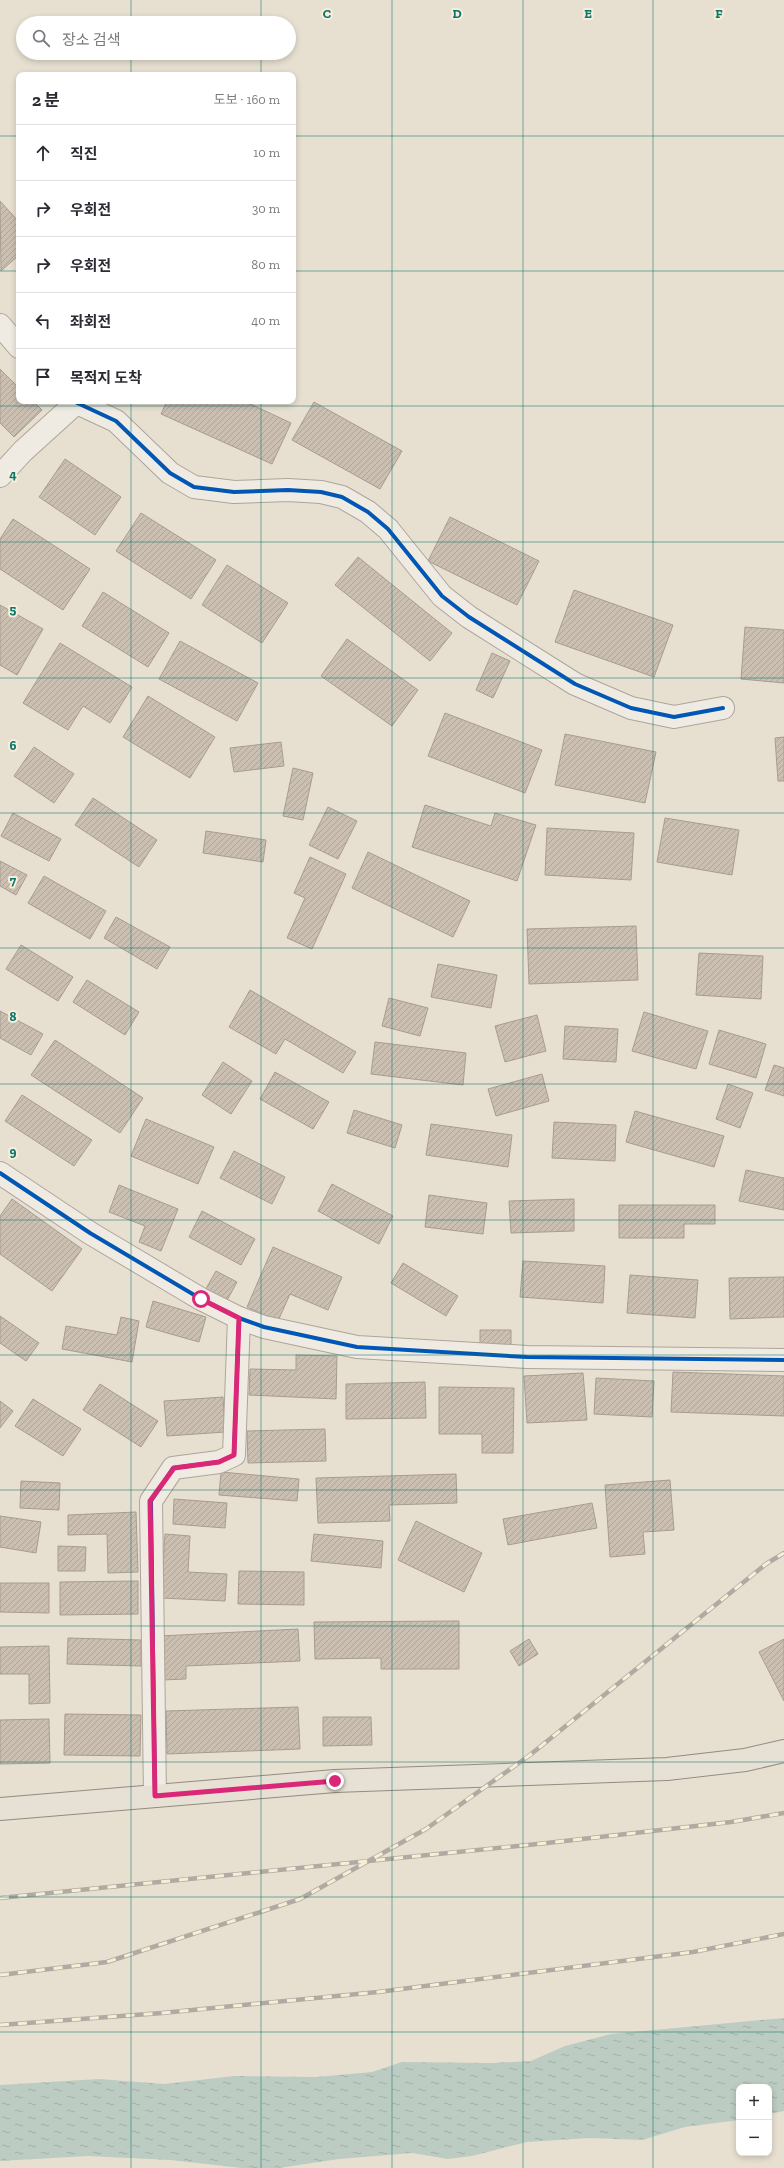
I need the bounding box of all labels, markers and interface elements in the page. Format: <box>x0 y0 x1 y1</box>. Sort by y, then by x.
text: C <box>323 6 331 21</box>
text: D <box>452 6 462 21</box>
text: E <box>584 6 592 21</box>
text: F <box>715 6 723 21</box>
search box <box>16 16 296 60</box>
icon: search <box>30 27 52 49</box>
text: 장소 검색 <box>62 31 121 49</box>
text: 2 분 <box>32 90 60 110</box>
text: 도보 · 160 m <box>214 92 280 107</box>
icon: ahead <box>32 142 54 164</box>
text: 직진 <box>70 145 98 163</box>
text: 10 m <box>253 145 280 160</box>
icon: right <box>32 198 54 220</box>
text: 우회전 <box>70 201 111 219</box>
text: 30 m <box>252 201 280 216</box>
icon: right <box>32 254 54 276</box>
text: 우회전 <box>70 257 111 275</box>
text: 80 m <box>251 257 280 272</box>
icon: left <box>32 310 54 332</box>
text: 좌회전 <box>70 313 111 331</box>
text: 40 m <box>251 313 280 328</box>
icon: arrive <box>32 366 54 388</box>
text: 목적지 도착 <box>70 369 142 387</box>
text: 4 <box>9 467 17 482</box>
text: 5 <box>10 602 17 617</box>
text: 6 <box>10 738 17 753</box>
text: 7 <box>10 873 17 888</box>
text: 8 <box>9 1009 17 1024</box>
text: 9 <box>10 1144 17 1159</box>
route start <box>192 1290 210 1308</box>
route end <box>326 1772 344 1790</box>
map controls <box>736 2084 772 2156</box>
button: + <box>736 2084 772 2120</box>
button: − <box>736 2120 772 2156</box>

